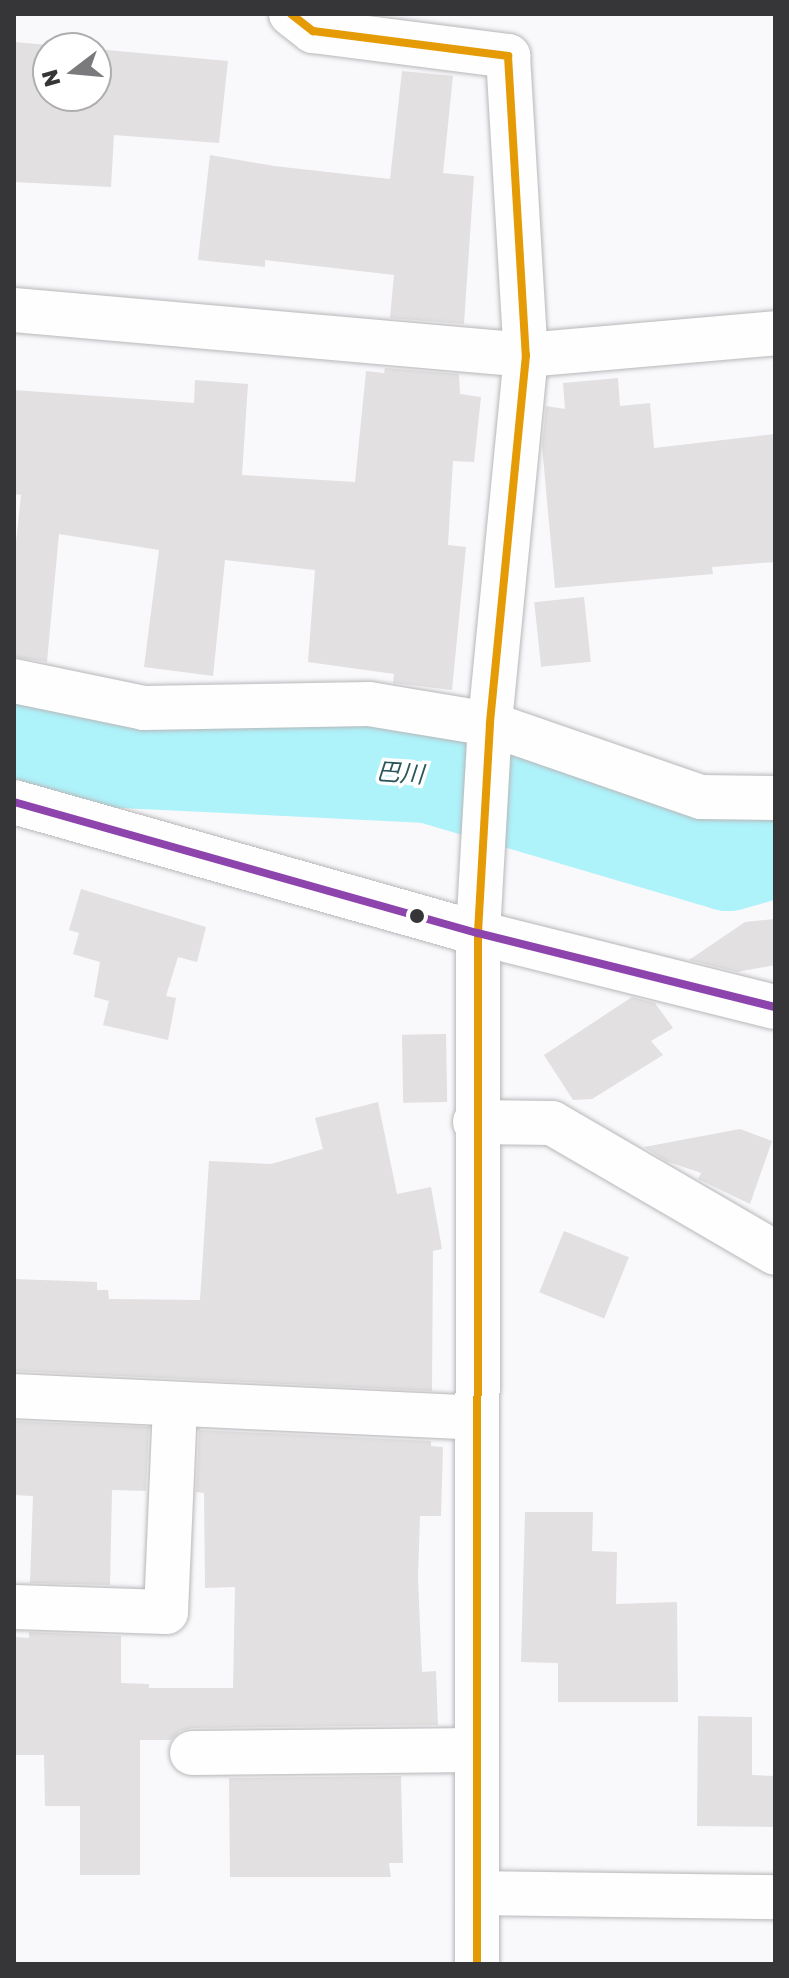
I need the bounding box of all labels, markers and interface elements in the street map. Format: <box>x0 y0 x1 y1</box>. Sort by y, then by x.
north arrow <box>32 32 112 112</box>
text: N <box>35 66 66 90</box>
water label: 巴川 <box>375 756 425 788</box>
unlabelled marker <box>409 908 425 924</box>

